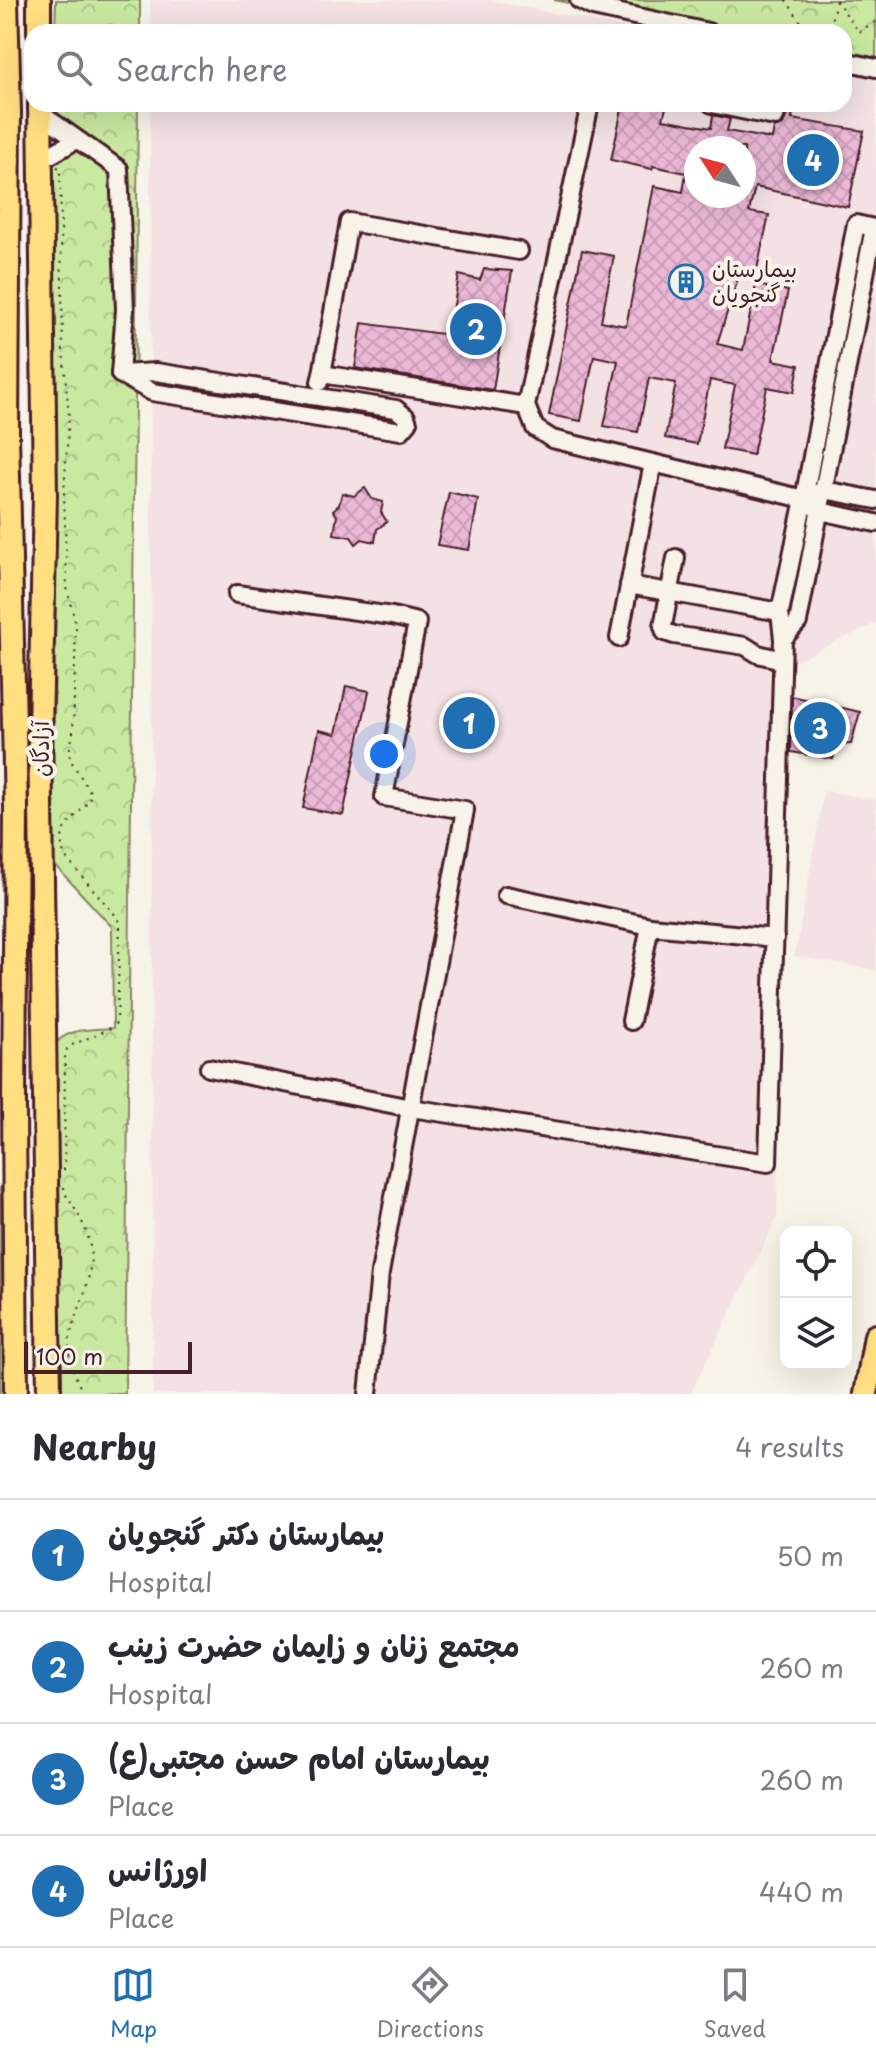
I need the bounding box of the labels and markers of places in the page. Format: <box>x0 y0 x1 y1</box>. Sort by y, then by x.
pin: 4 <box>787 130 839 190</box>
place label: بیمارستان گنجویان <box>712 251 797 309</box>
building icon: بیمارستان گنجویان <box>667 263 705 301</box>
pin: 2 <box>450 299 502 359</box>
pin: 1 <box>443 693 495 753</box>
pin: 3 <box>794 698 846 758</box>

